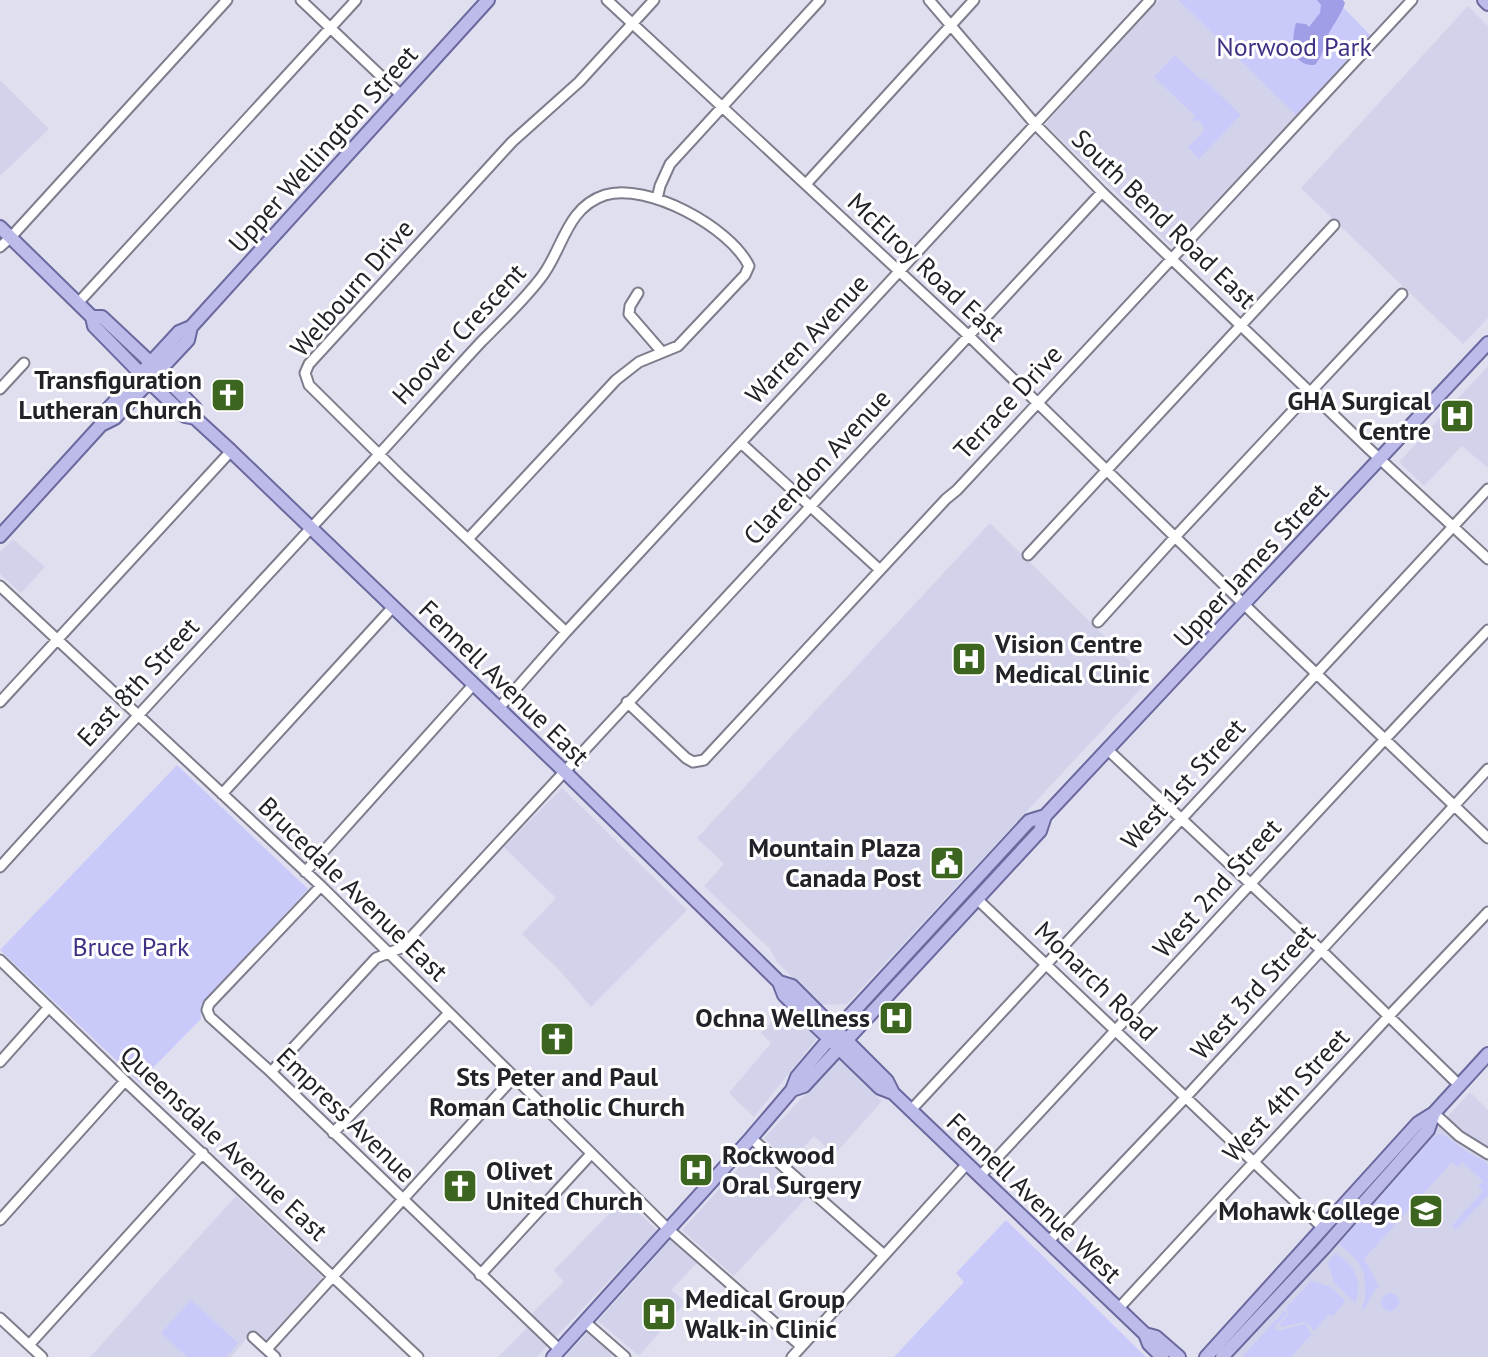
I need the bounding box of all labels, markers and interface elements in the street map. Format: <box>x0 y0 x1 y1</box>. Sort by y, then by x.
park label: Norwood Park <box>1216 30 1372 63</box>
street label: Upper Wellington Street <box>221 38 425 259</box>
street label: South Bend Road East <box>1065 122 1264 315</box>
street label: McElroy Road East <box>841 185 1012 348</box>
street label: Welbourn Drive <box>283 212 420 363</box>
street label: Hoover Crescent <box>385 256 533 411</box>
street label: Warren Avenue <box>738 267 875 411</box>
street label: Terrace Drive <box>946 338 1069 466</box>
place label: Transfiguration Lutheran Church <box>19 363 202 426</box>
church icon: Transfiguration Lutheran Church <box>209 376 247 414</box>
street label: Clarendon Avenue <box>736 382 897 551</box>
place label: GHA Surgical Centre <box>1287 384 1431 447</box>
hospital icon: GHA Surgical Centre <box>1438 397 1476 435</box>
street label: Upper James Street <box>1166 475 1336 654</box>
street label: Fennell Avenue East <box>412 593 597 773</box>
street label: East 8th Street <box>70 610 206 753</box>
place label: Vision Centre Medical Clinic <box>994 627 1150 690</box>
hospital icon: Vision Centre Medical Clinic <box>950 640 988 678</box>
street label: West 1st Street <box>1113 711 1252 856</box>
street label: Brucedale Avenue East <box>252 790 455 988</box>
street label: West 2nd Street <box>1145 811 1288 964</box>
place label: Mountain Plaza Canada Post <box>748 831 921 894</box>
public building icon: Mountain Plaza Canada Post <box>928 844 966 882</box>
street label: Monarch Road <box>1028 914 1165 1048</box>
street label: West 3rd Street <box>1183 917 1322 1066</box>
park label: Bruce Park <box>72 930 190 963</box>
hospital icon: Ochna Wellness <box>877 999 915 1037</box>
place label: Ochna Wellness <box>695 1001 870 1034</box>
church icon: Sts Peter and Paul Roman Catholic Church <box>538 1020 576 1058</box>
street label: West 4th Street <box>1215 1021 1356 1168</box>
street label: Queensdale Avenue East <box>114 1038 335 1247</box>
street label: Empress Avenue <box>270 1040 423 1189</box>
place label: Sts Peter and Paul Roman Catholic Church <box>429 1060 685 1123</box>
street label: Fennell Avenue West <box>940 1106 1129 1290</box>
place label: Rockwood Oral Surgery <box>722 1138 862 1201</box>
hospital icon: Rockwood Oral Surgery <box>677 1151 715 1189</box>
place label: Olivet United Church <box>486 1154 643 1217</box>
church icon: Olivet United Church <box>441 1167 479 1205</box>
school or university icon: Mohawk College <box>1407 1192 1445 1230</box>
place label: Mohawk College <box>1218 1194 1400 1227</box>
place label: Medical Group Walk-in Clinic <box>685 1282 845 1345</box>
hospital icon: Medical Group Walk-in Clinic <box>640 1295 678 1333</box>

